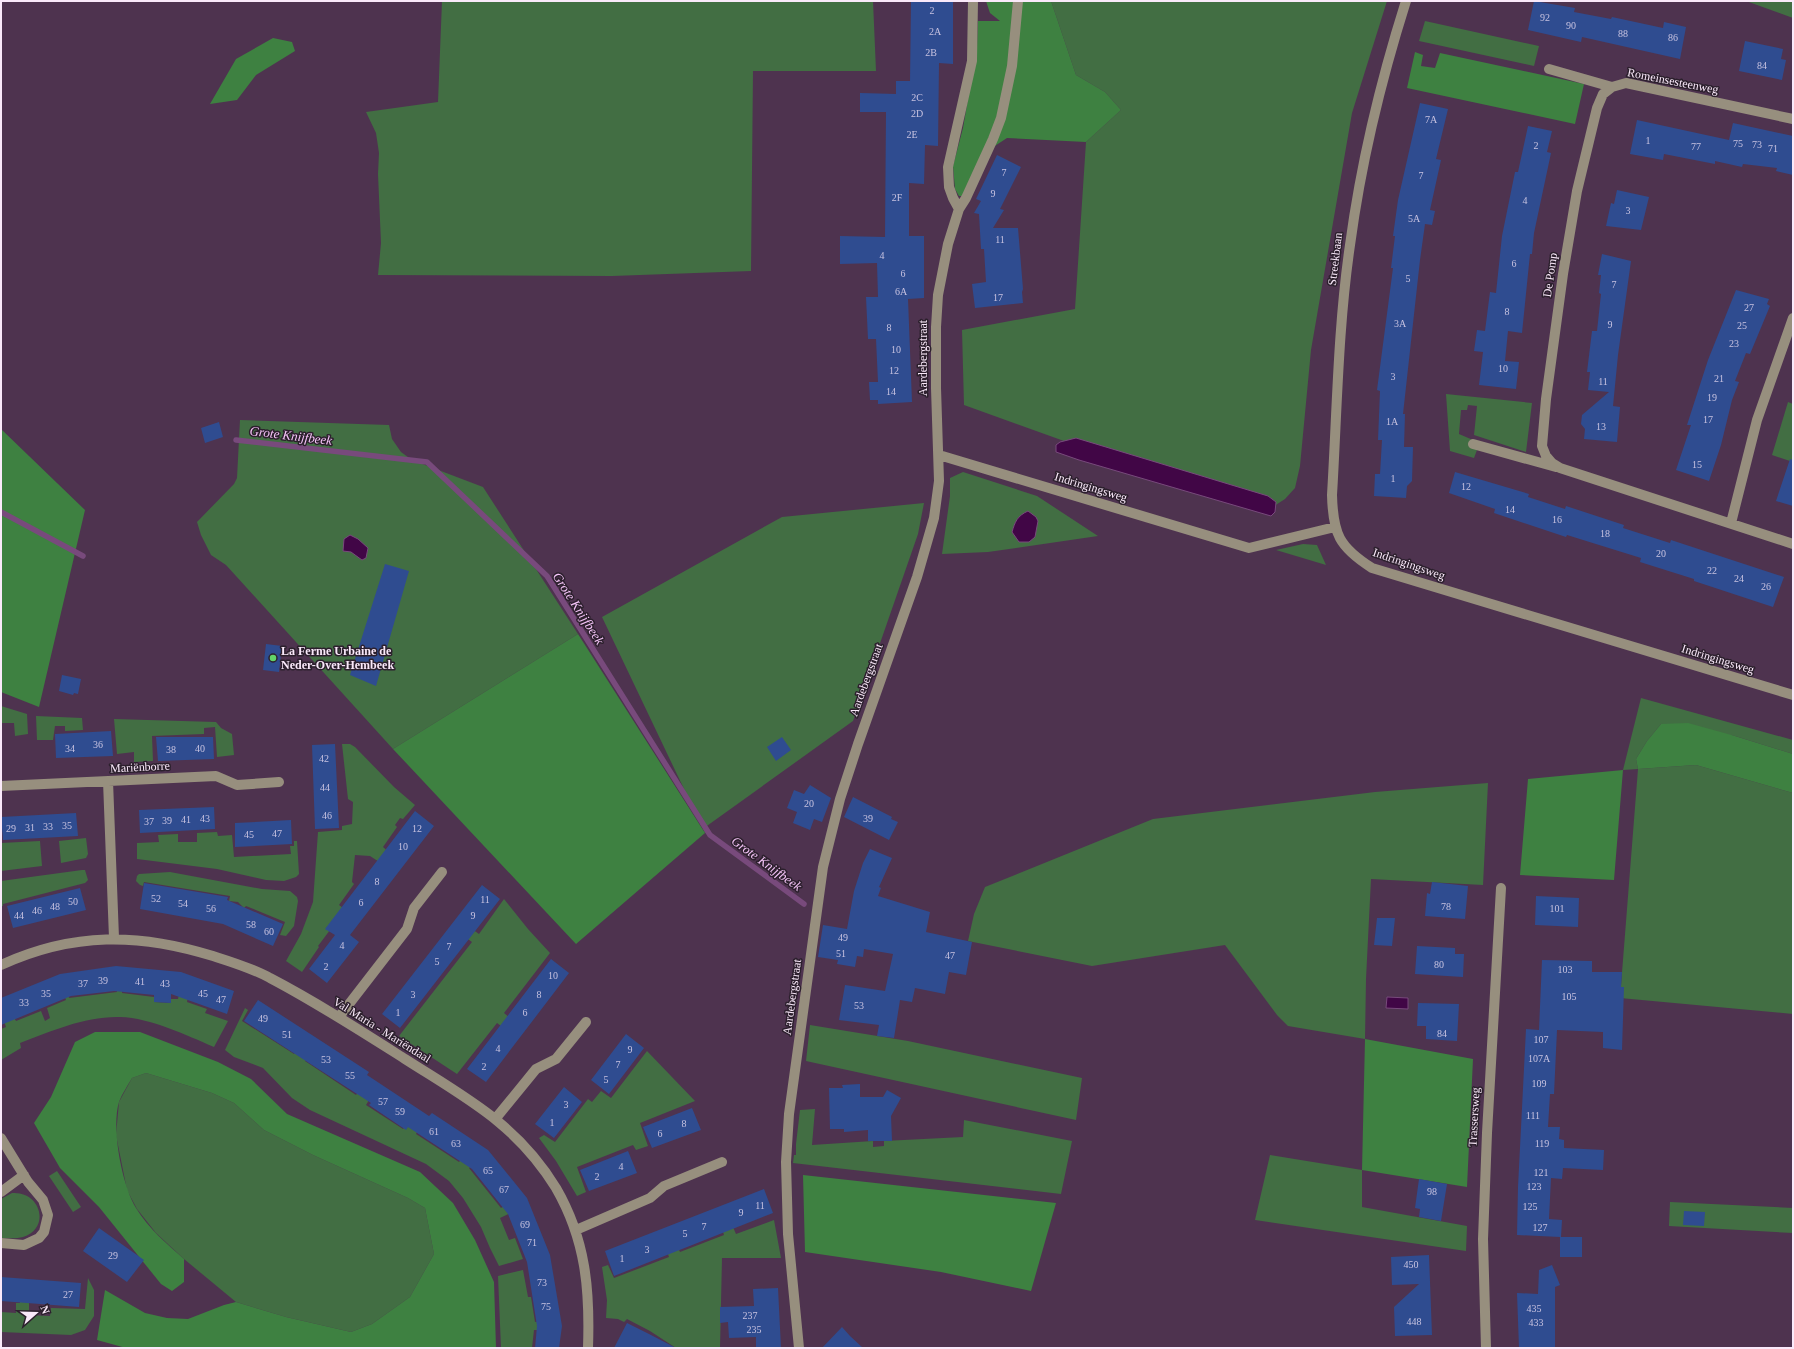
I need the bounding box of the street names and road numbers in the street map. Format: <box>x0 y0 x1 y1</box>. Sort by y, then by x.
street label: Romeinsesteenweg <box>1626 65 1720 97</box>
street label: Streekbaan <box>1325 232 1345 286</box>
street label: De Pomp <box>1540 252 1560 298</box>
street label: Aardebergstraat <box>916 319 930 396</box>
street label: Indringingsweg <box>1053 469 1129 505</box>
street label: Indringingsweg <box>1371 545 1447 583</box>
street label: Aardebergstraat <box>846 641 886 718</box>
street label: Indringingsweg <box>1680 641 1756 677</box>
street label: Mariënborre <box>110 758 170 776</box>
street label: Aardebergstraat <box>780 958 804 1036</box>
street label: Val Maria - Mariëndaal <box>331 994 434 1066</box>
street label: Trassersweg <box>1465 1087 1483 1147</box>

